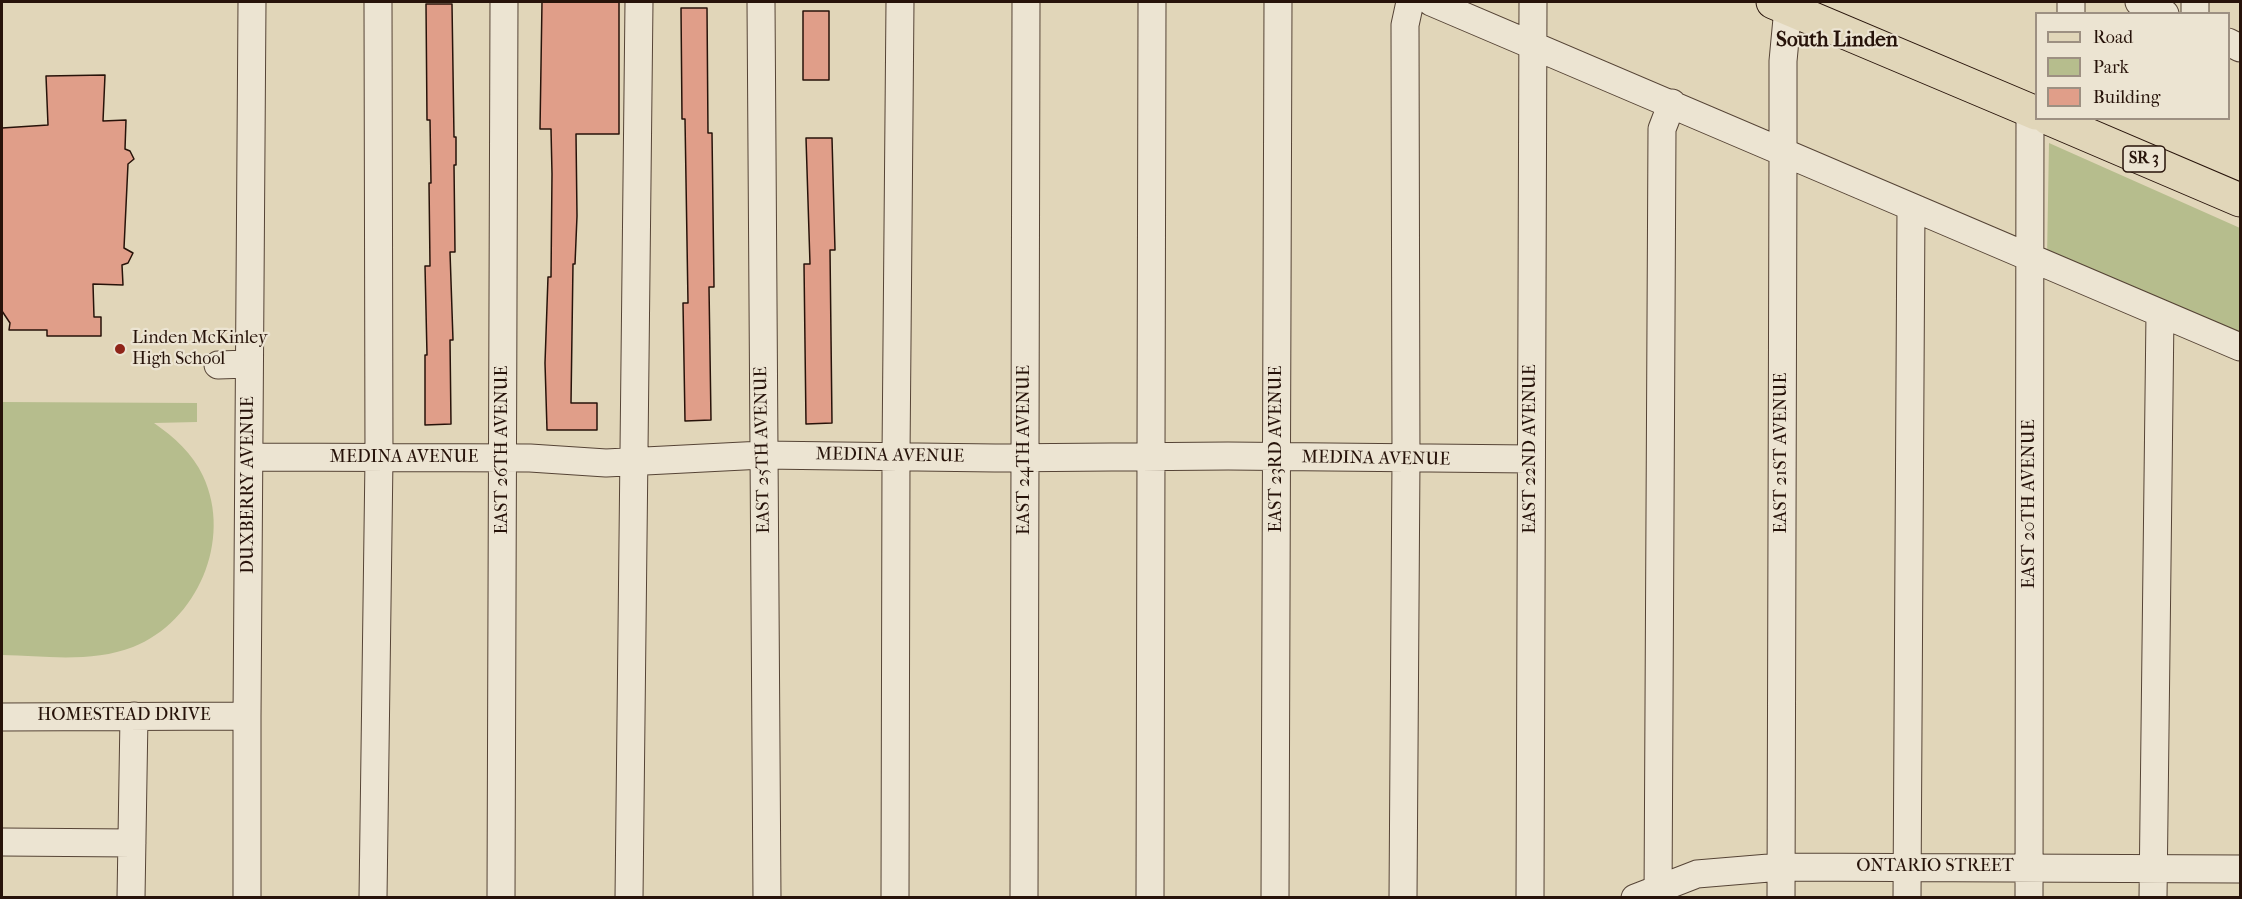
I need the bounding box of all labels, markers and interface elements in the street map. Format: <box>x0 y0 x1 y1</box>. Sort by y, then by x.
legend <box>2035 12 2230 120</box>
text: Road <box>2093 27 2133 48</box>
district label: South Linden <box>1776 28 1898 54</box>
text: Park <box>2093 57 2129 78</box>
text: Building <box>2093 87 2160 108</box>
road number: SR 3 <box>2123 146 2165 172</box>
place label: Linden McKinley High School <box>132 328 268 370</box>
marker: Linden McKinley High School <box>113 342 127 356</box>
street label: EAST 22ND AVENUE <box>1520 364 1542 534</box>
street label: EAST 26TH AVENUE <box>492 365 514 535</box>
street label: EAST 24TH AVENUE <box>1014 365 1036 535</box>
street label: EAST 23RD AVENUE <box>1266 365 1288 533</box>
street label: EAST 25TH AVENUE <box>751 366 775 534</box>
street label: EAST 21ST AVENUE <box>1771 373 1793 533</box>
street label: DUXBERRY AVENUE <box>238 396 260 574</box>
street label: EAST 20TH AVENUE <box>2019 419 2041 589</box>
street label: MEDINA AVENUE <box>815 444 965 468</box>
street label: MEDINA AVENUE <box>330 447 478 469</box>
street label: MEDINA AVENUE <box>1301 447 1451 471</box>
street label: HOMESTEAD DRIVE <box>37 705 211 727</box>
street label: ONTARIO STREET <box>1856 856 2014 878</box>

